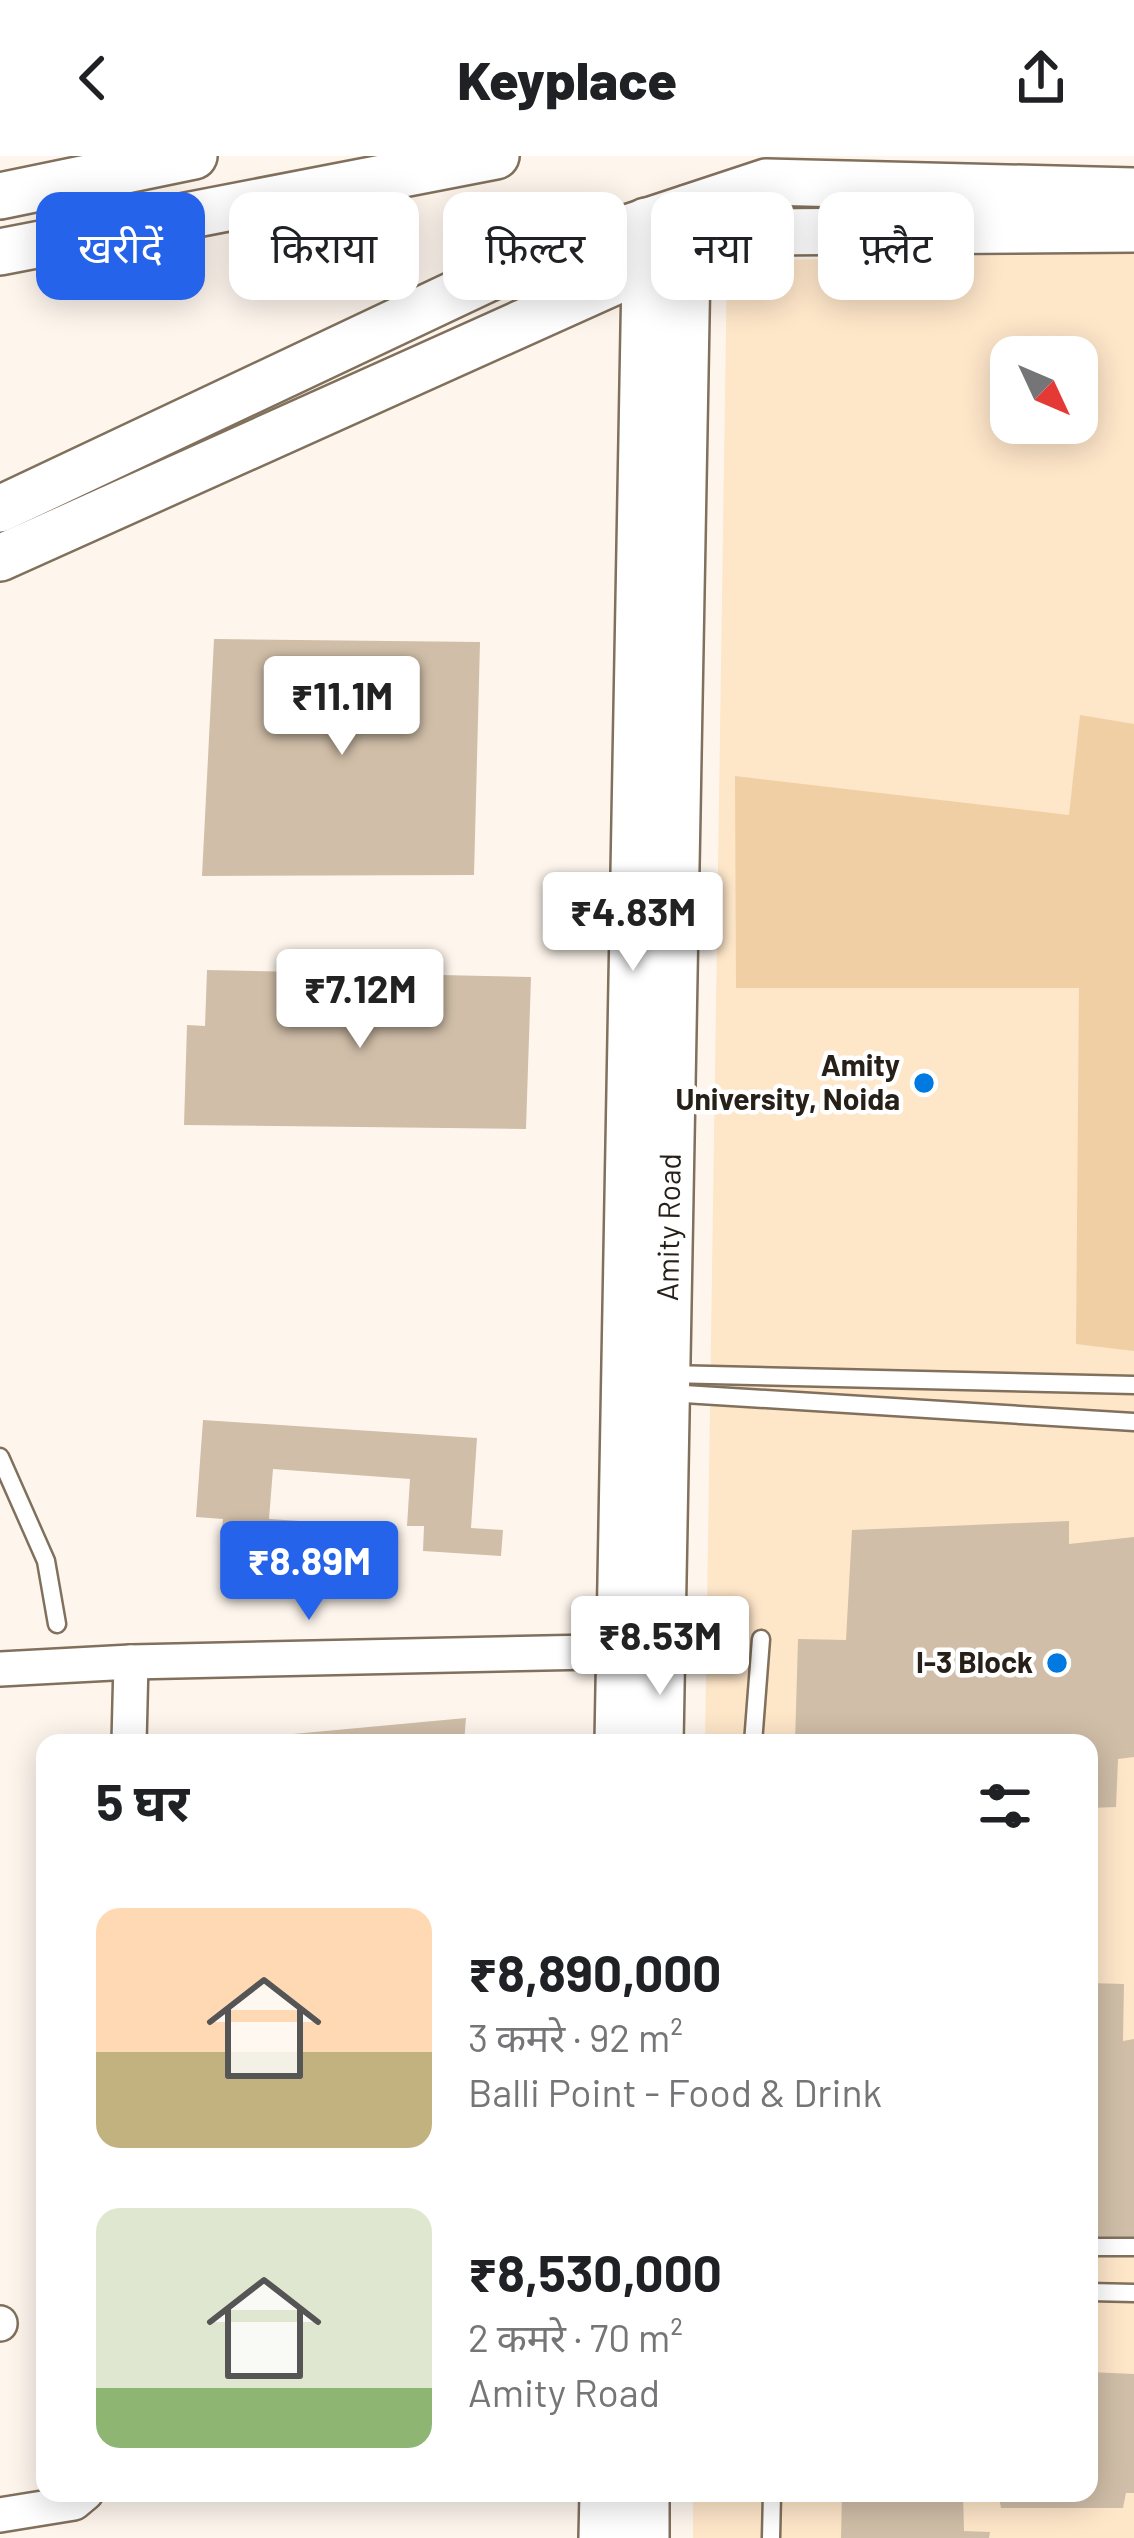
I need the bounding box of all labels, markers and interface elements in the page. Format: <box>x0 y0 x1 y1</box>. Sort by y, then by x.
icon: back <box>60 45 126 111</box>
icon: share <box>1008 45 1074 111</box>
text: Keyplace <box>457 46 677 111</box>
chip: खरीदें <box>36 192 205 300</box>
chip: किराया <box>229 192 419 300</box>
chip: फ़िल्टर <box>443 192 627 300</box>
chip: नया <box>651 192 794 300</box>
chip: फ़्लैट <box>818 192 974 300</box>
north arrow <box>990 336 1098 444</box>
map controls <box>990 336 1098 444</box>
pin: ₹11.1M <box>244 656 440 758</box>
text: ₹11.1M <box>291 671 393 718</box>
pin: ₹4.83M <box>535 872 731 974</box>
text: ₹4.83M <box>570 887 696 934</box>
pin: ₹7.12M <box>262 949 458 1051</box>
text: ₹7.12M <box>303 964 417 1011</box>
place label: Amity University, Noida <box>676 1046 900 1116</box>
marker: Amity University, Noida <box>911 1070 937 1096</box>
street label: Amity Road <box>648 1153 687 1301</box>
pin: ₹8.89M <box>211 1521 407 1623</box>
text: ₹8.89M <box>247 1536 371 1583</box>
pin: ₹8.53M <box>562 1596 758 1698</box>
text: ₹8.53M <box>598 1611 722 1658</box>
place label: I-3 Block <box>916 1643 1033 1679</box>
marker: I-3 Block <box>1044 1650 1070 1676</box>
text: 5 घर <box>96 1770 189 1831</box>
icon: filters <box>972 1773 1038 1839</box>
text: ₹8,890,000 <box>468 1941 721 2002</box>
icon: home <box>192 1956 336 2100</box>
text: 3 कमरे · 92 m² <box>468 2013 683 2060</box>
text: Balli Point - Food & Drink <box>468 2068 882 2115</box>
text: ₹8,530,000 <box>468 2241 722 2302</box>
icon: home <box>192 2256 336 2400</box>
text: 2 कमरे · 70 m² <box>468 2313 683 2360</box>
text: Amity Road <box>468 2368 660 2415</box>

